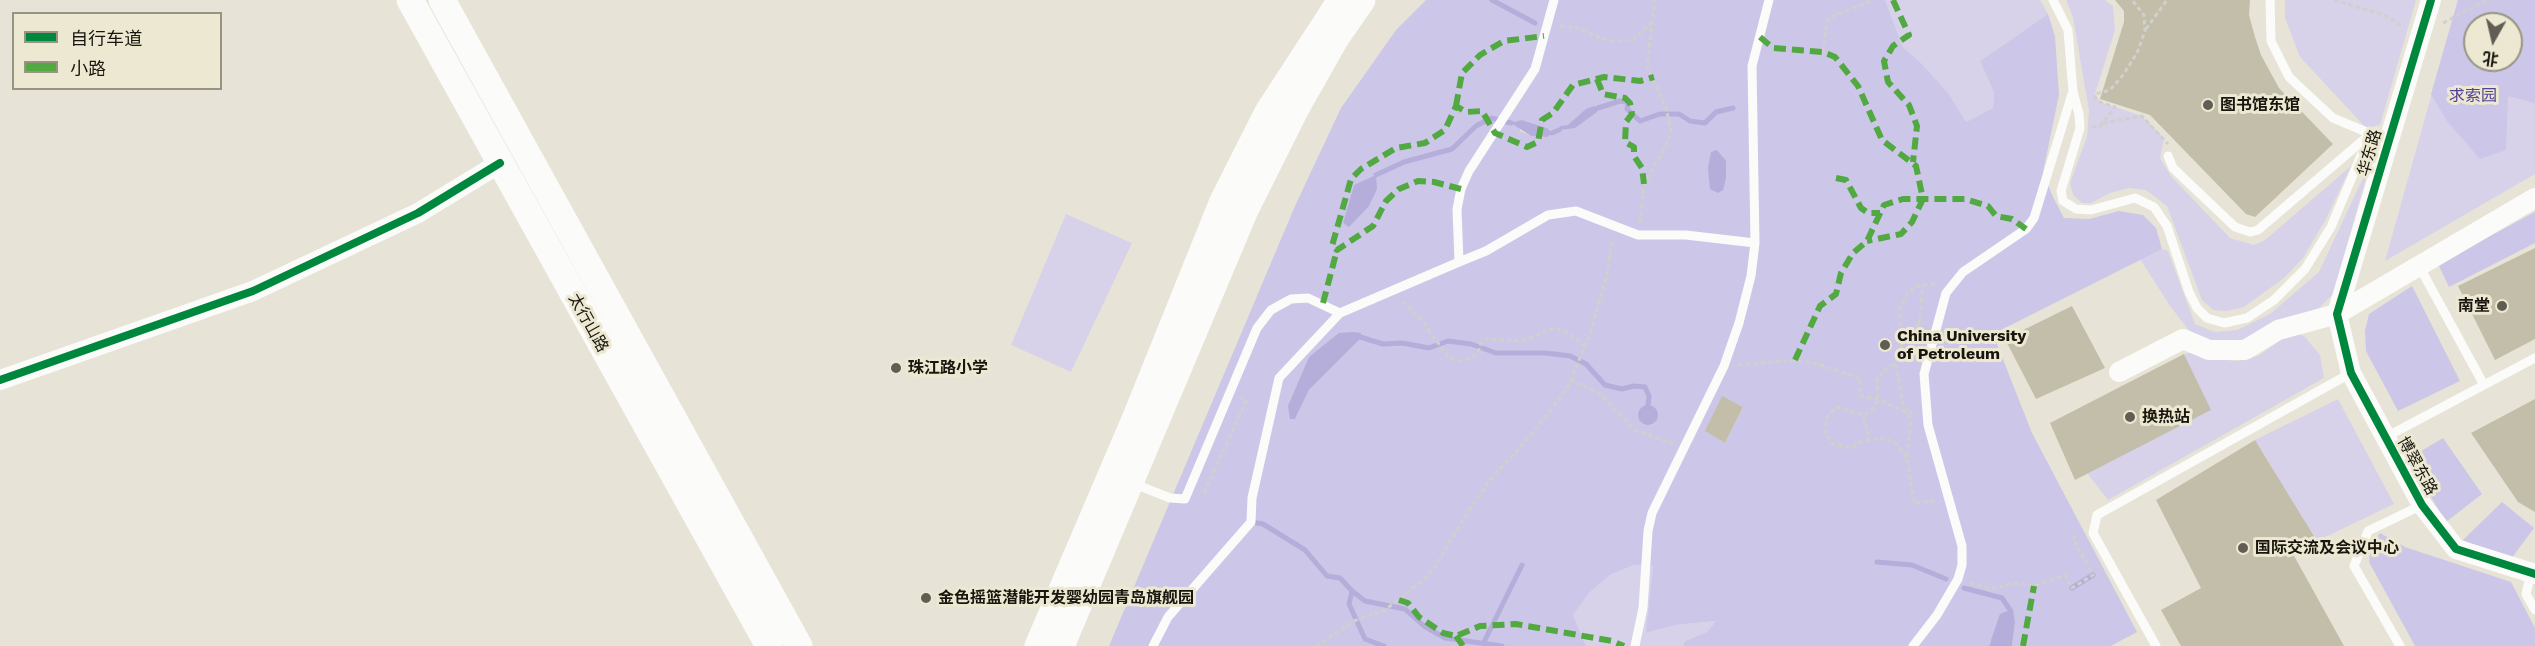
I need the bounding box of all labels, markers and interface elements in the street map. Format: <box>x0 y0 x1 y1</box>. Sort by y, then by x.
legend <box>12 12 222 90</box>
north arrow <box>2463 12 2523 72</box>
text: 自行车道 <box>70 28 142 49</box>
text: 北 <box>2481 48 2500 69</box>
text: 小路 <box>70 58 106 79</box>
park label: 求索园 <box>2449 86 2497 106</box>
place label: 图书馆东馆 <box>2220 95 2300 115</box>
marker: 图书馆东馆 <box>2201 98 2215 112</box>
street label: 华东路 <box>2354 127 2386 179</box>
street label: 太行山路 <box>564 290 612 356</box>
place label: 南堂 <box>2458 296 2490 316</box>
marker: 南堂 <box>2495 299 2509 313</box>
place label: China University of Petroleum <box>1897 326 2026 364</box>
marker: China University of Petroleum <box>1878 338 1892 352</box>
place label: 珠江路小学 <box>908 358 988 378</box>
marker: 珠江路小学 <box>889 361 903 375</box>
place label: 换热站 <box>2142 407 2190 427</box>
marker: 换热站 <box>2123 410 2137 424</box>
street label: 博翠东路 <box>2393 433 2441 499</box>
place label: 国际交流及会议中心 <box>2255 538 2399 558</box>
marker: 国际交流及会议中心 <box>2236 541 2250 555</box>
place label: 金色摇篮潜能开发婴幼园青岛旗舰园 <box>938 588 1194 608</box>
marker: 金色摇篮潜能开发婴幼园青岛旗舰园 <box>919 591 933 605</box>

